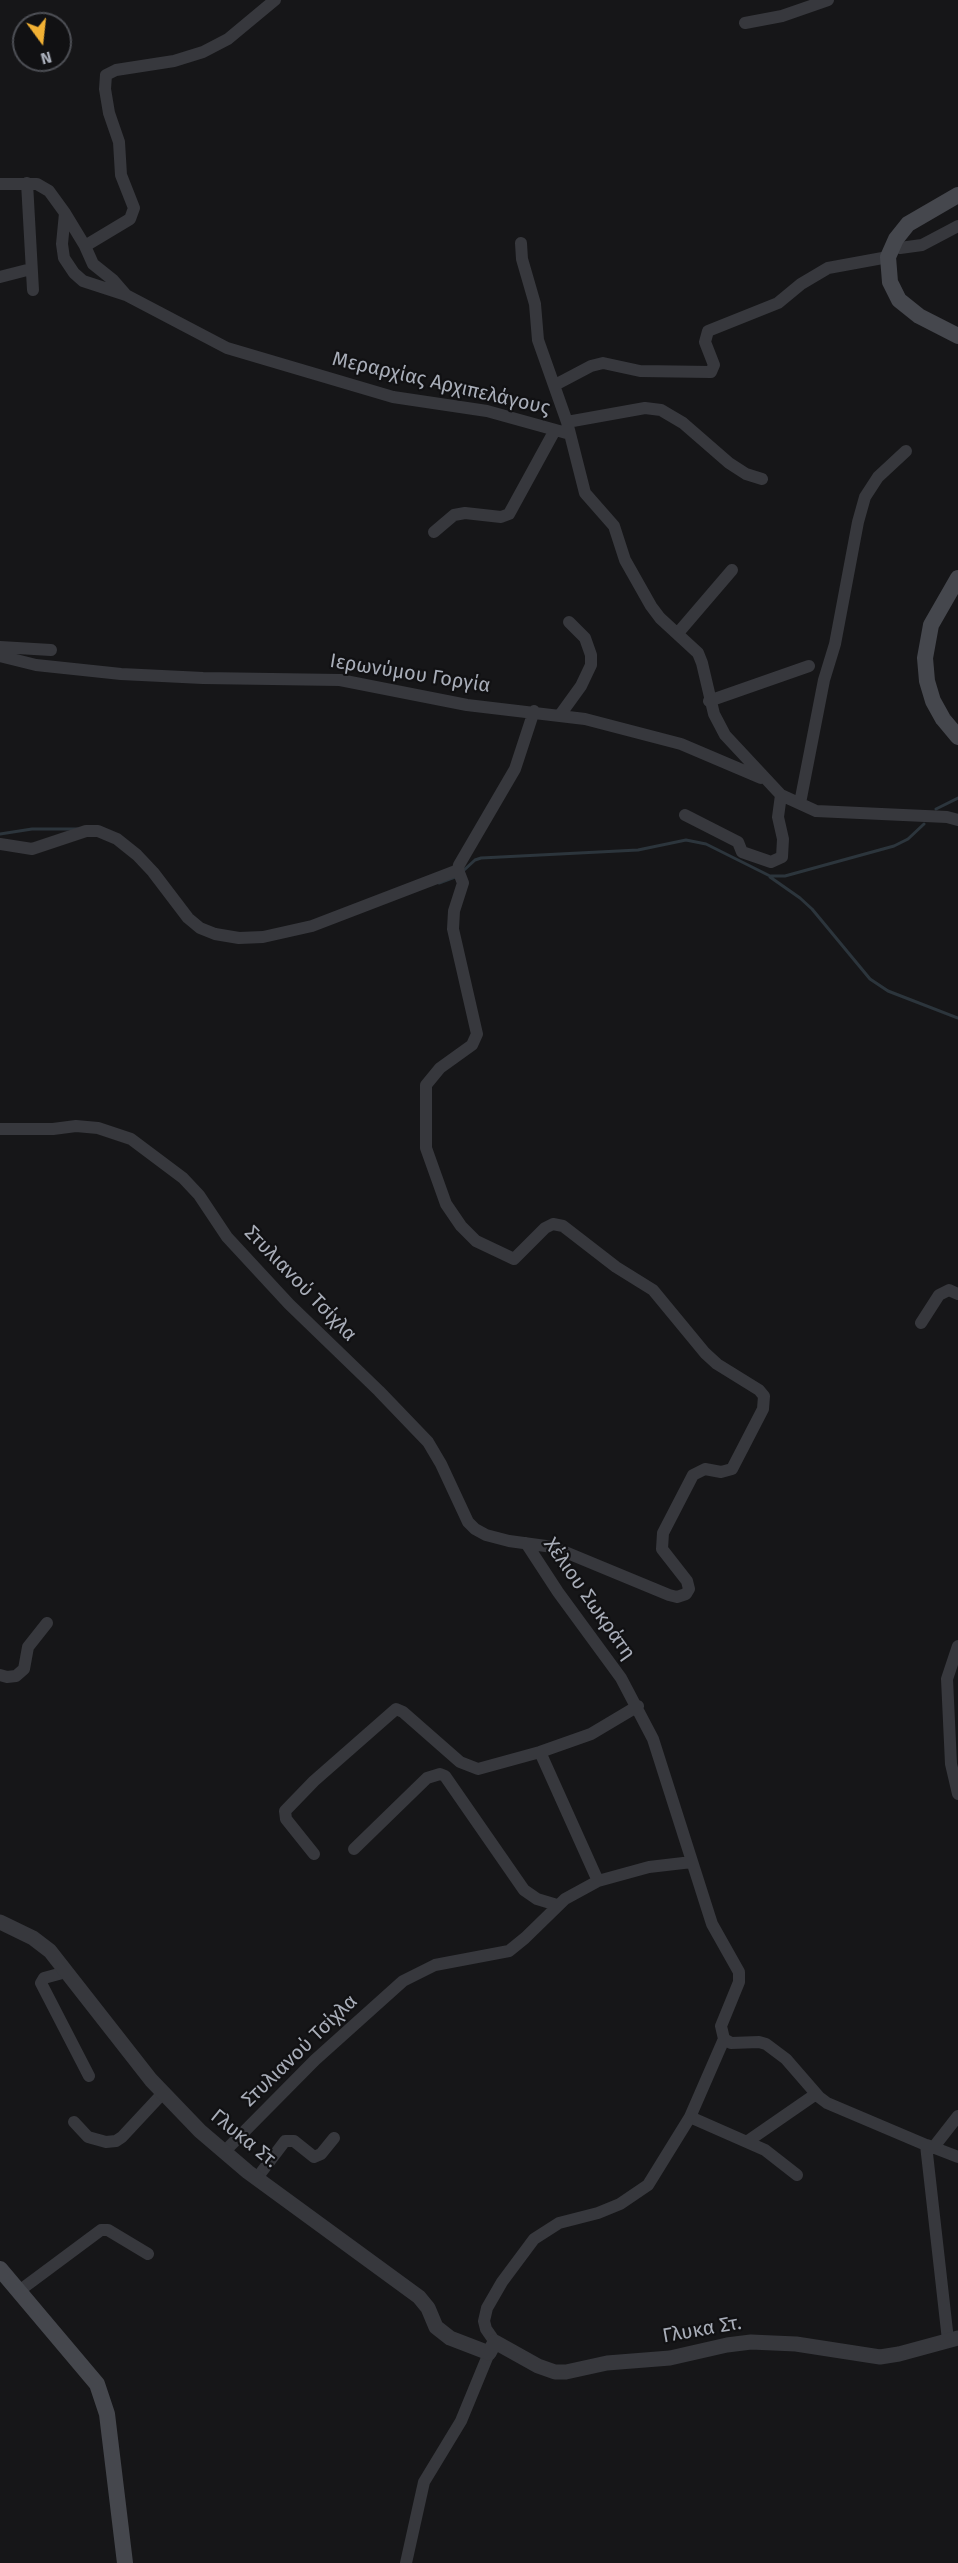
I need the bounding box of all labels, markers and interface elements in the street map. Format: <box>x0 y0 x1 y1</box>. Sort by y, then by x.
north arrow <box>12 12 72 72</box>
text: N <box>39 47 54 68</box>
street label: Μεραρχίας Αρχιπελάγους <box>330 347 552 421</box>
street label: Ιερωνύμου Γοργία <box>328 649 492 699</box>
street label: Στυλιανού Τσίχλα <box>239 1221 361 1347</box>
street label: Χέλιου Σωκράτη <box>538 1533 640 1665</box>
street label: Στυλιανού Τσίχλα <box>237 1990 363 2112</box>
street label: Γλυκα Στ. <box>206 2105 282 2173</box>
street label: Γλυκα Στ. <box>661 2311 743 2349</box>

